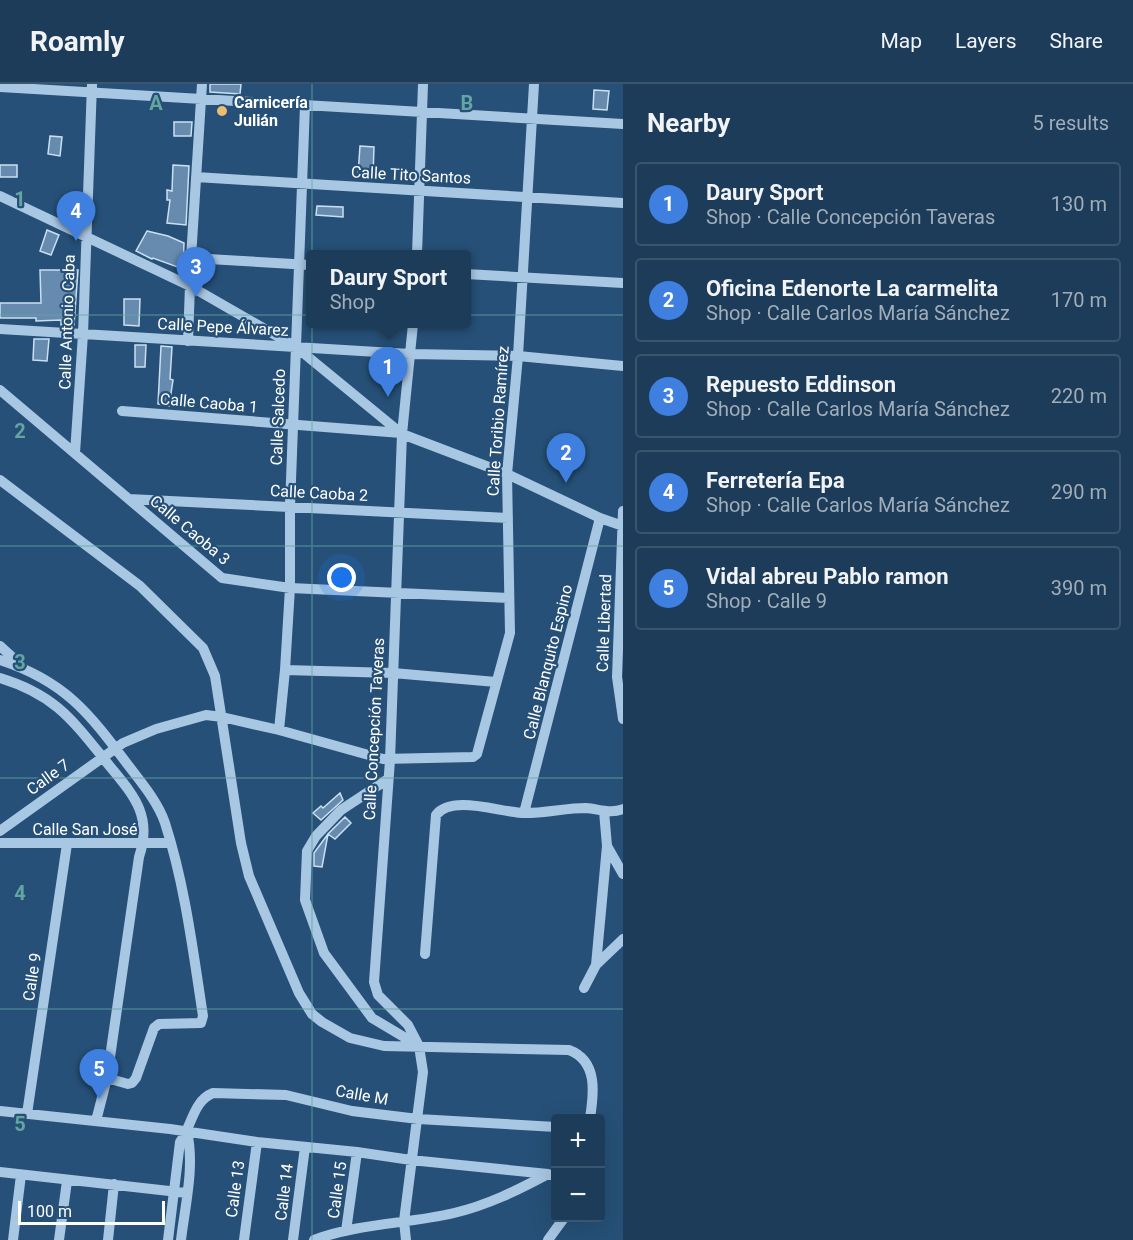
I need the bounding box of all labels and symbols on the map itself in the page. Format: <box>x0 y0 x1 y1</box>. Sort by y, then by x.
text: A <box>149 91 163 115</box>
text: B <box>461 91 473 115</box>
place label: Carnicería Julián <box>234 93 308 130</box>
marker: Carnicería Julián <box>215 104 229 118</box>
street label: Calle Tito Santos <box>351 162 471 188</box>
text: 1 <box>14 187 26 211</box>
pin: 4 <box>56 192 96 241</box>
pin: 3 <box>176 248 216 297</box>
street label: Calle Antonio Caba <box>55 254 79 390</box>
street label: Calle Pepe Álvarez <box>157 314 289 340</box>
street label: Calle Toribio Ramírez <box>483 345 513 497</box>
pin: 1 <box>368 348 408 397</box>
street label: Calle Salcedo <box>267 368 289 466</box>
street label: Calle Caoba 1 <box>159 389 259 417</box>
text: 2 <box>14 419 26 443</box>
pin: 2 <box>546 434 586 483</box>
street label: Calle Caoba 2 <box>269 481 369 505</box>
street label: Calle Caoba 3 <box>146 491 234 569</box>
your location <box>327 563 356 592</box>
street label: Calle Libertad <box>593 574 615 672</box>
street label: Calle Blanquito Espino <box>520 583 576 741</box>
street label: Calle Concepción Taveras <box>360 637 388 821</box>
text: 3 <box>14 650 26 674</box>
street label: Calle 7 <box>23 755 73 799</box>
street label: Calle San José <box>32 820 138 839</box>
text: 4 <box>14 881 26 905</box>
street label: Calle 9 <box>19 952 45 1002</box>
pin: 5 <box>80 1050 118 1099</box>
street label: Calle M <box>334 1081 390 1109</box>
text: 5 <box>14 1112 26 1136</box>
street label: Calle 13 <box>222 1159 248 1219</box>
street label: Calle 15 <box>324 1160 350 1220</box>
street label: Calle 14 <box>271 1162 297 1222</box>
scale bar <box>18 1198 165 1226</box>

